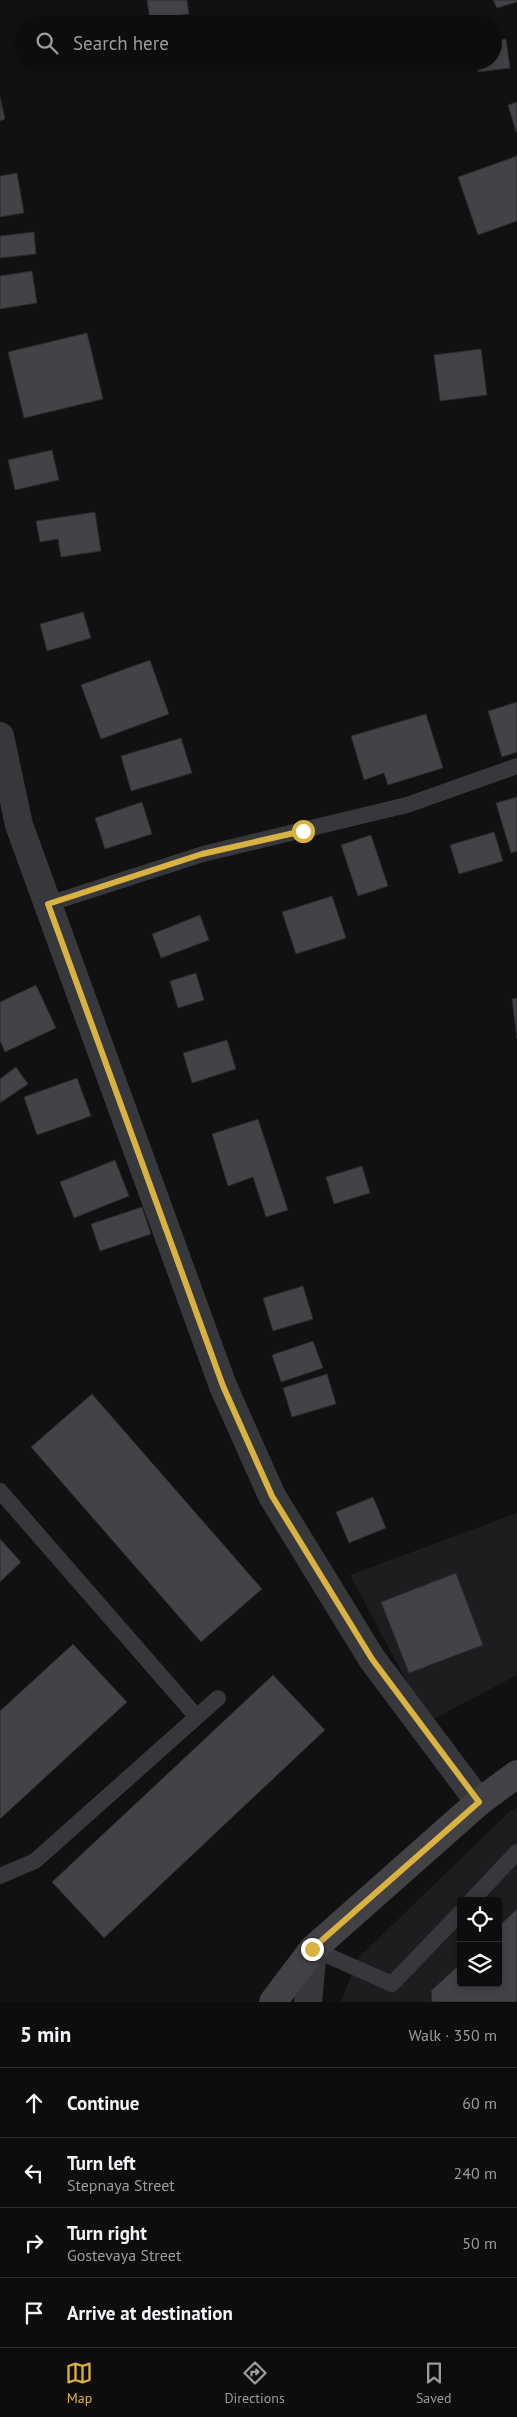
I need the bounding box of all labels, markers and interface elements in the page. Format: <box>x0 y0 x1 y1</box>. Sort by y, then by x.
search box <box>15 15 502 70</box>
icon: search <box>33 29 61 57</box>
text: Search here <box>73 31 169 55</box>
route start <box>292 820 315 843</box>
map controls <box>457 1897 502 1987</box>
button: locate <box>457 1897 502 1942</box>
route end <box>301 1938 324 1961</box>
button: layers <box>457 1942 502 1987</box>
text: 5 min <box>20 2021 71 2048</box>
text: Walk · 350 m <box>408 2025 497 2045</box>
icon: ahead <box>20 2089 48 2117</box>
text: Continue <box>67 2091 139 2115</box>
text: 60 m <box>462 2093 497 2113</box>
text: Turn left <box>67 2151 136 2175</box>
icon: left <box>20 2159 48 2187</box>
text: 240 m <box>454 2163 497 2183</box>
text: Stepnaya Street <box>67 2175 175 2195</box>
text: Turn right <box>67 2221 147 2245</box>
icon: right <box>20 2229 48 2257</box>
text: 50 m <box>462 2233 497 2253</box>
text: Gostevaya Street <box>67 2245 181 2265</box>
icon: arrive <box>20 2299 48 2327</box>
text: Arrive at destination <box>67 2301 233 2325</box>
tab: Map <box>65 2359 93 2407</box>
tab: Directions <box>224 2359 285 2407</box>
tab: Saved <box>416 2359 452 2407</box>

